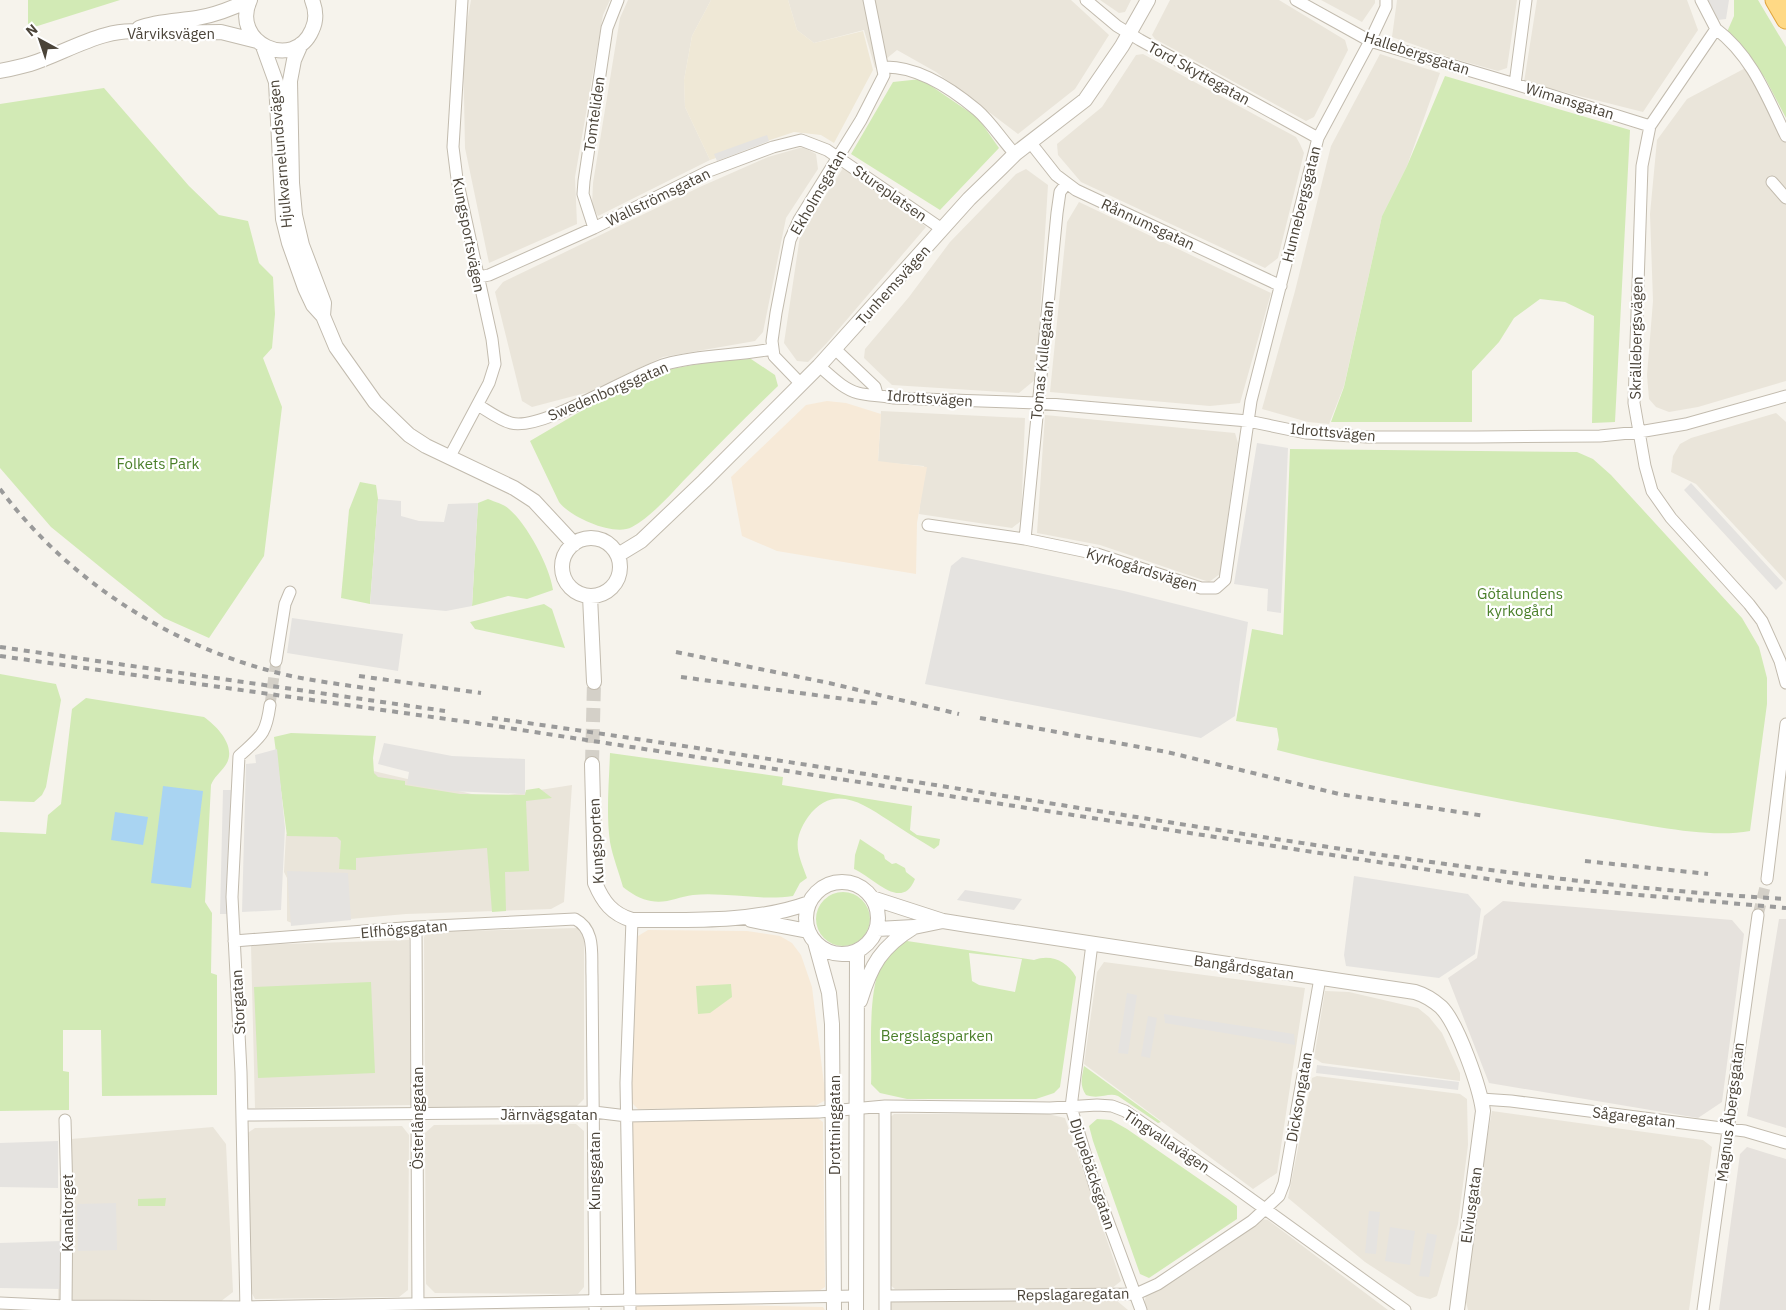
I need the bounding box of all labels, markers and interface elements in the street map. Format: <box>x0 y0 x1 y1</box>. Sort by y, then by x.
north arrow <box>15 15 65 65</box>
text: N <box>22 20 41 40</box>
street label: Vårviksvägen <box>127 24 215 43</box>
street label: Hallebergsgatan <box>1362 27 1472 79</box>
street label: Tord Skyttegatan <box>1145 37 1253 109</box>
street label: Tomteliden <box>579 75 609 153</box>
street label: Hjulkvarnelundsvägen <box>264 79 296 229</box>
street label: Wimansgatan <box>1523 79 1617 123</box>
street label: Hunnebergsgatan <box>1277 144 1325 264</box>
street label: Ekholmsgatan <box>786 146 850 238</box>
street label: Stureplatsen <box>849 160 931 226</box>
street label: Wallströmsgatan <box>603 164 713 230</box>
street label: Kungsportsvägen <box>449 176 489 294</box>
street label: Rånnumsgatan <box>1098 194 1198 254</box>
street label: Tunhemsvägen <box>852 241 934 329</box>
street label: Skrällebergsvägen <box>1625 276 1647 400</box>
street label: Tomas Kullegatan <box>1026 299 1058 421</box>
street label: Swedenborgsgatan <box>545 357 671 425</box>
street label: Idrottsvägen <box>887 386 973 410</box>
street label: Idrottsvägen <box>1289 419 1377 445</box>
park label: Folkets Park <box>117 454 200 473</box>
street label: Kyrkogårdsvägen <box>1084 543 1200 595</box>
park label: Götalundens kyrkogård <box>1477 584 1563 620</box>
street label: Kungsporten <box>584 797 608 885</box>
street label: Elfhögsgatan <box>360 916 448 942</box>
street label: Bangårdsgatan <box>1193 951 1295 983</box>
street label: Storgatan <box>227 969 249 1035</box>
park label: Bergslagsparken <box>881 1026 993 1045</box>
street label: Magnus Åbergsgatan <box>1712 1041 1748 1183</box>
street label: Dicksongatan <box>1282 1051 1316 1143</box>
street label: Österlånggatan <box>408 1066 427 1170</box>
street label: Drottninggatan <box>825 1075 844 1175</box>
street label: Sågaregatan <box>1591 1102 1677 1132</box>
street label: Järnvägsgatan <box>500 1105 598 1124</box>
street label: Tingvallavägen <box>1120 1105 1214 1177</box>
street label: Djupebäcksgatan <box>1066 1116 1120 1232</box>
street label: Kungsgatan <box>585 1131 604 1211</box>
street label: Elviusgatan <box>1456 1165 1486 1245</box>
street label: Kanaltorget <box>58 1174 77 1252</box>
street label: Repslagaregatan <box>1016 1284 1130 1304</box>

